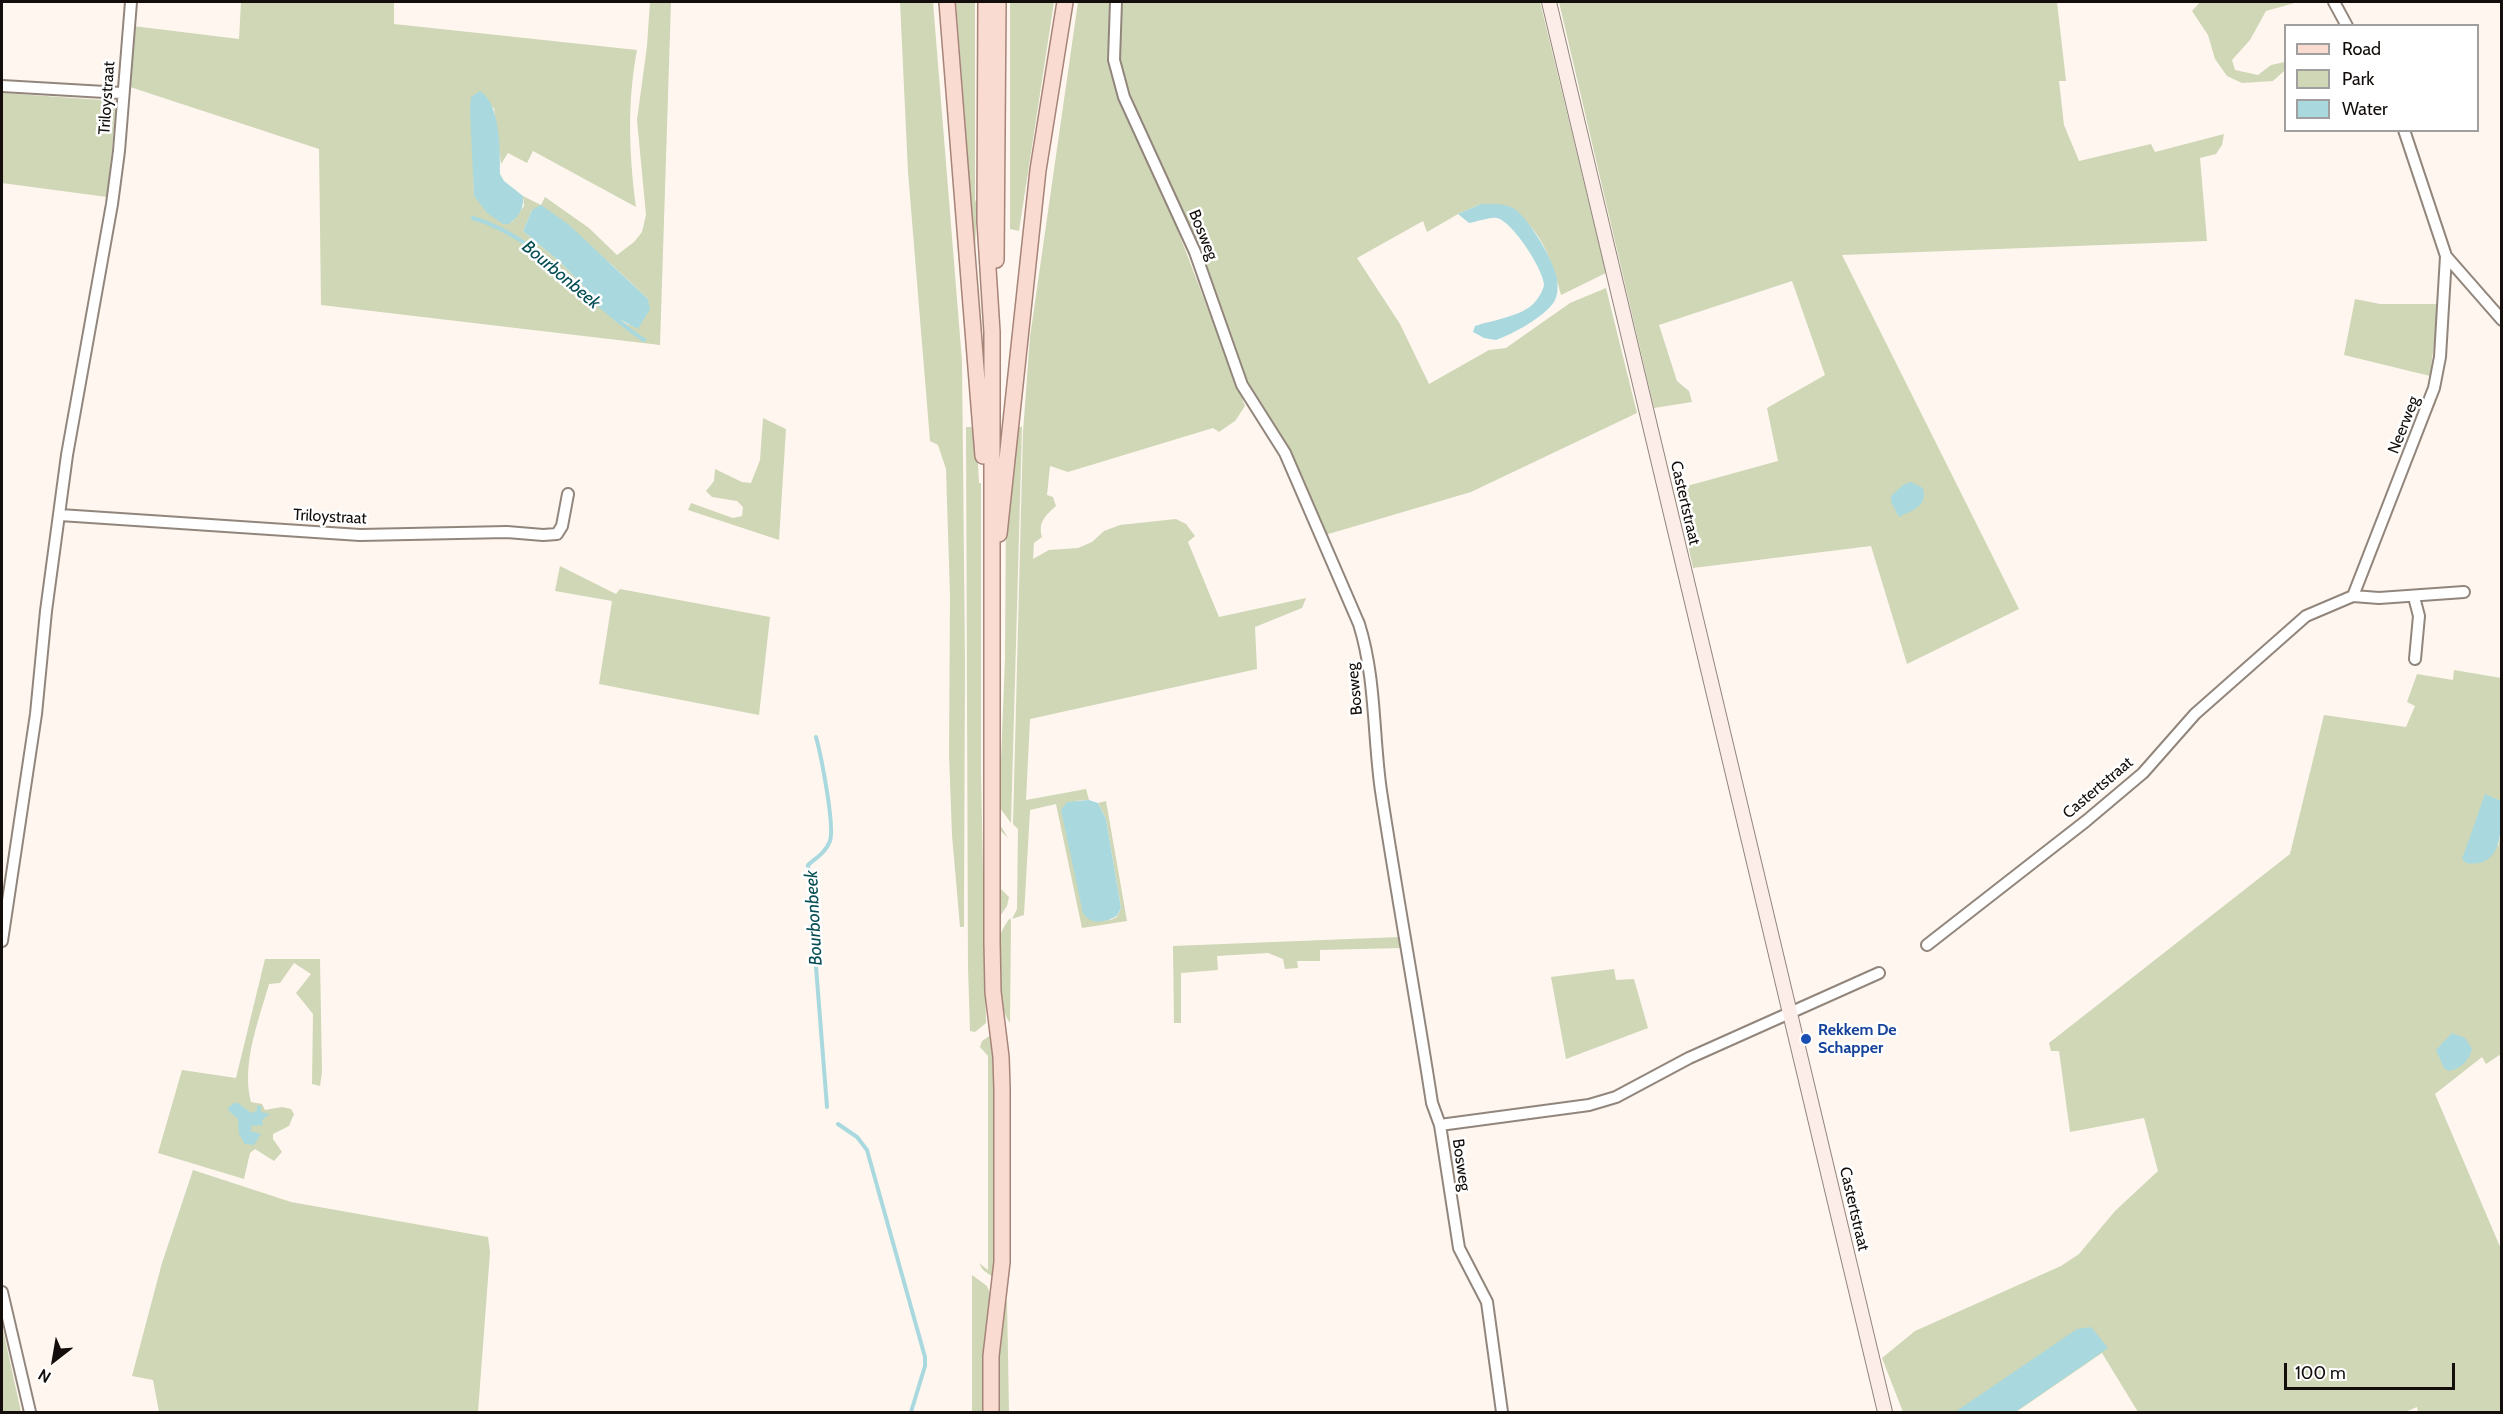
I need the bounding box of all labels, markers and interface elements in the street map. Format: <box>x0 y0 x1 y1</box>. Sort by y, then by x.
legend <box>2284 24 2479 132</box>
text: Road <box>2342 38 2381 60</box>
street label: Triloystraat <box>95 61 119 135</box>
text: Park <box>2342 68 2374 90</box>
text: Water <box>2342 98 2388 120</box>
street label: Bosweg <box>1184 207 1222 263</box>
water label: Bourbonbeek <box>518 236 604 314</box>
street label: Neerweg <box>2384 393 2424 457</box>
street label: Castertstraat <box>1666 459 1704 547</box>
street label: Triloystraat <box>293 505 367 529</box>
street label: Bosweg <box>1343 662 1367 716</box>
street label: Castertstraat <box>2059 753 2137 823</box>
water label: Bourbonbeek <box>801 870 827 966</box>
place label: Rekkem De Schapper <box>1818 1020 1897 1058</box>
marker: Rekkem De Schapper <box>1799 1032 1813 1046</box>
street label: Bosweg <box>1448 1138 1474 1192</box>
street label: Castertstraat <box>1835 1165 1873 1253</box>
north arrow <box>24 1330 84 1390</box>
scale bar <box>2287 1351 2458 1389</box>
text: 100 m <box>2295 1362 2346 1384</box>
text: N <box>35 1365 54 1387</box>

